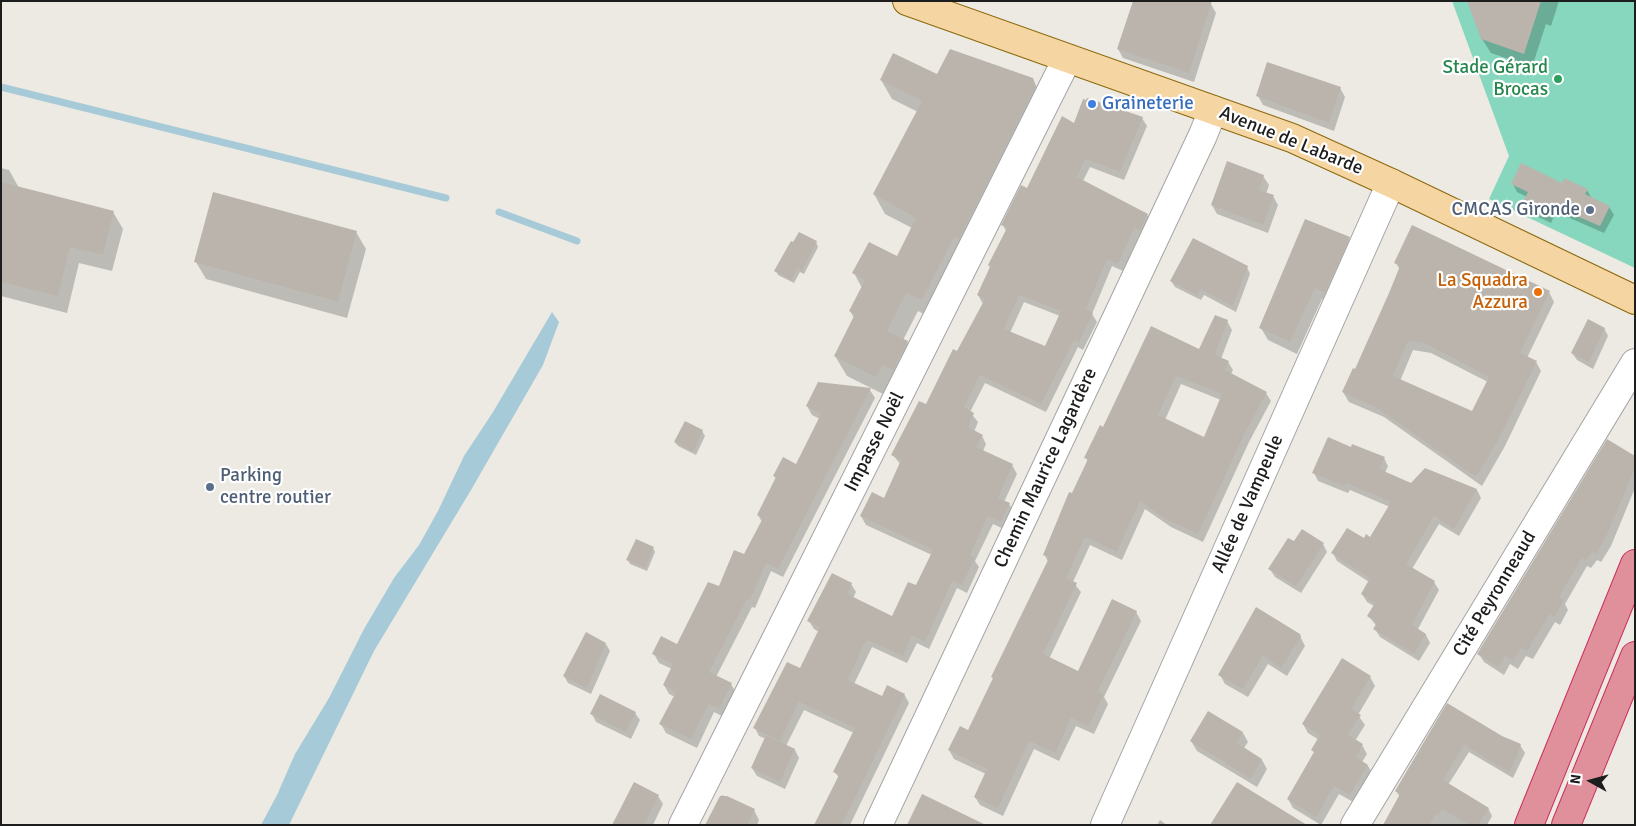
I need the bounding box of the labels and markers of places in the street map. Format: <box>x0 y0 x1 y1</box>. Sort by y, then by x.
place label: Stade Gérard Brocas <box>1442 57 1548 101</box>
marker: Stade Gérard Brocas <box>1552 73 1564 85</box>
place label: Graineterie <box>1102 93 1194 115</box>
marker: Graineterie <box>1086 98 1098 110</box>
place label: CMCAS Gironde <box>1452 199 1580 221</box>
marker: CMCAS Gironde <box>1584 204 1596 216</box>
place label: La Squadra Azzura <box>1437 270 1528 314</box>
marker: La Squadra Azzura <box>1532 286 1544 298</box>
place label: Parking centre routier <box>220 465 331 509</box>
marker: Parking centre routier <box>204 481 216 493</box>

